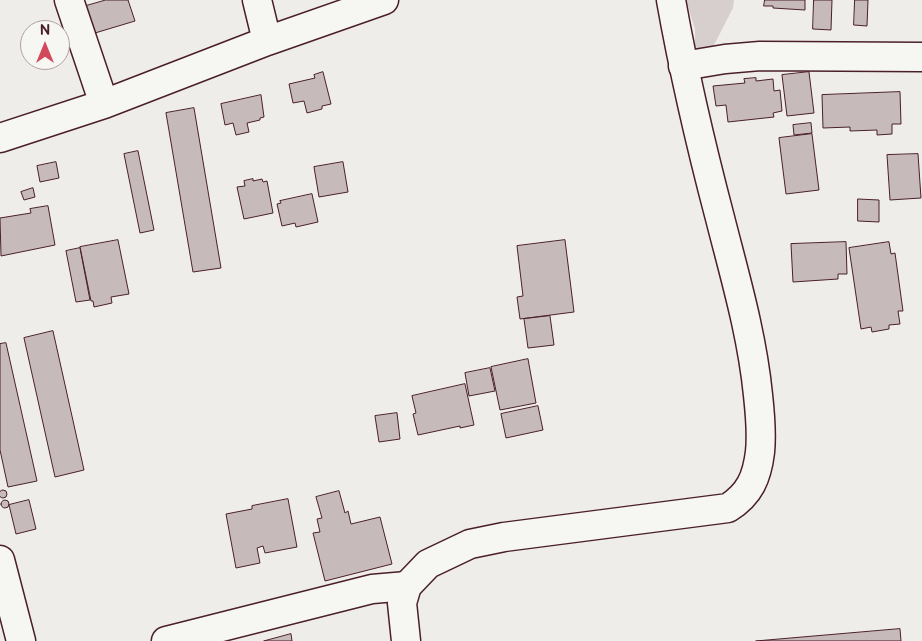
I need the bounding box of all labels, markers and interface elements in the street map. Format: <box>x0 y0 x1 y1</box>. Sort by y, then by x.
north arrow <box>20 20 70 70</box>
text: N <box>40 22 50 39</box>

